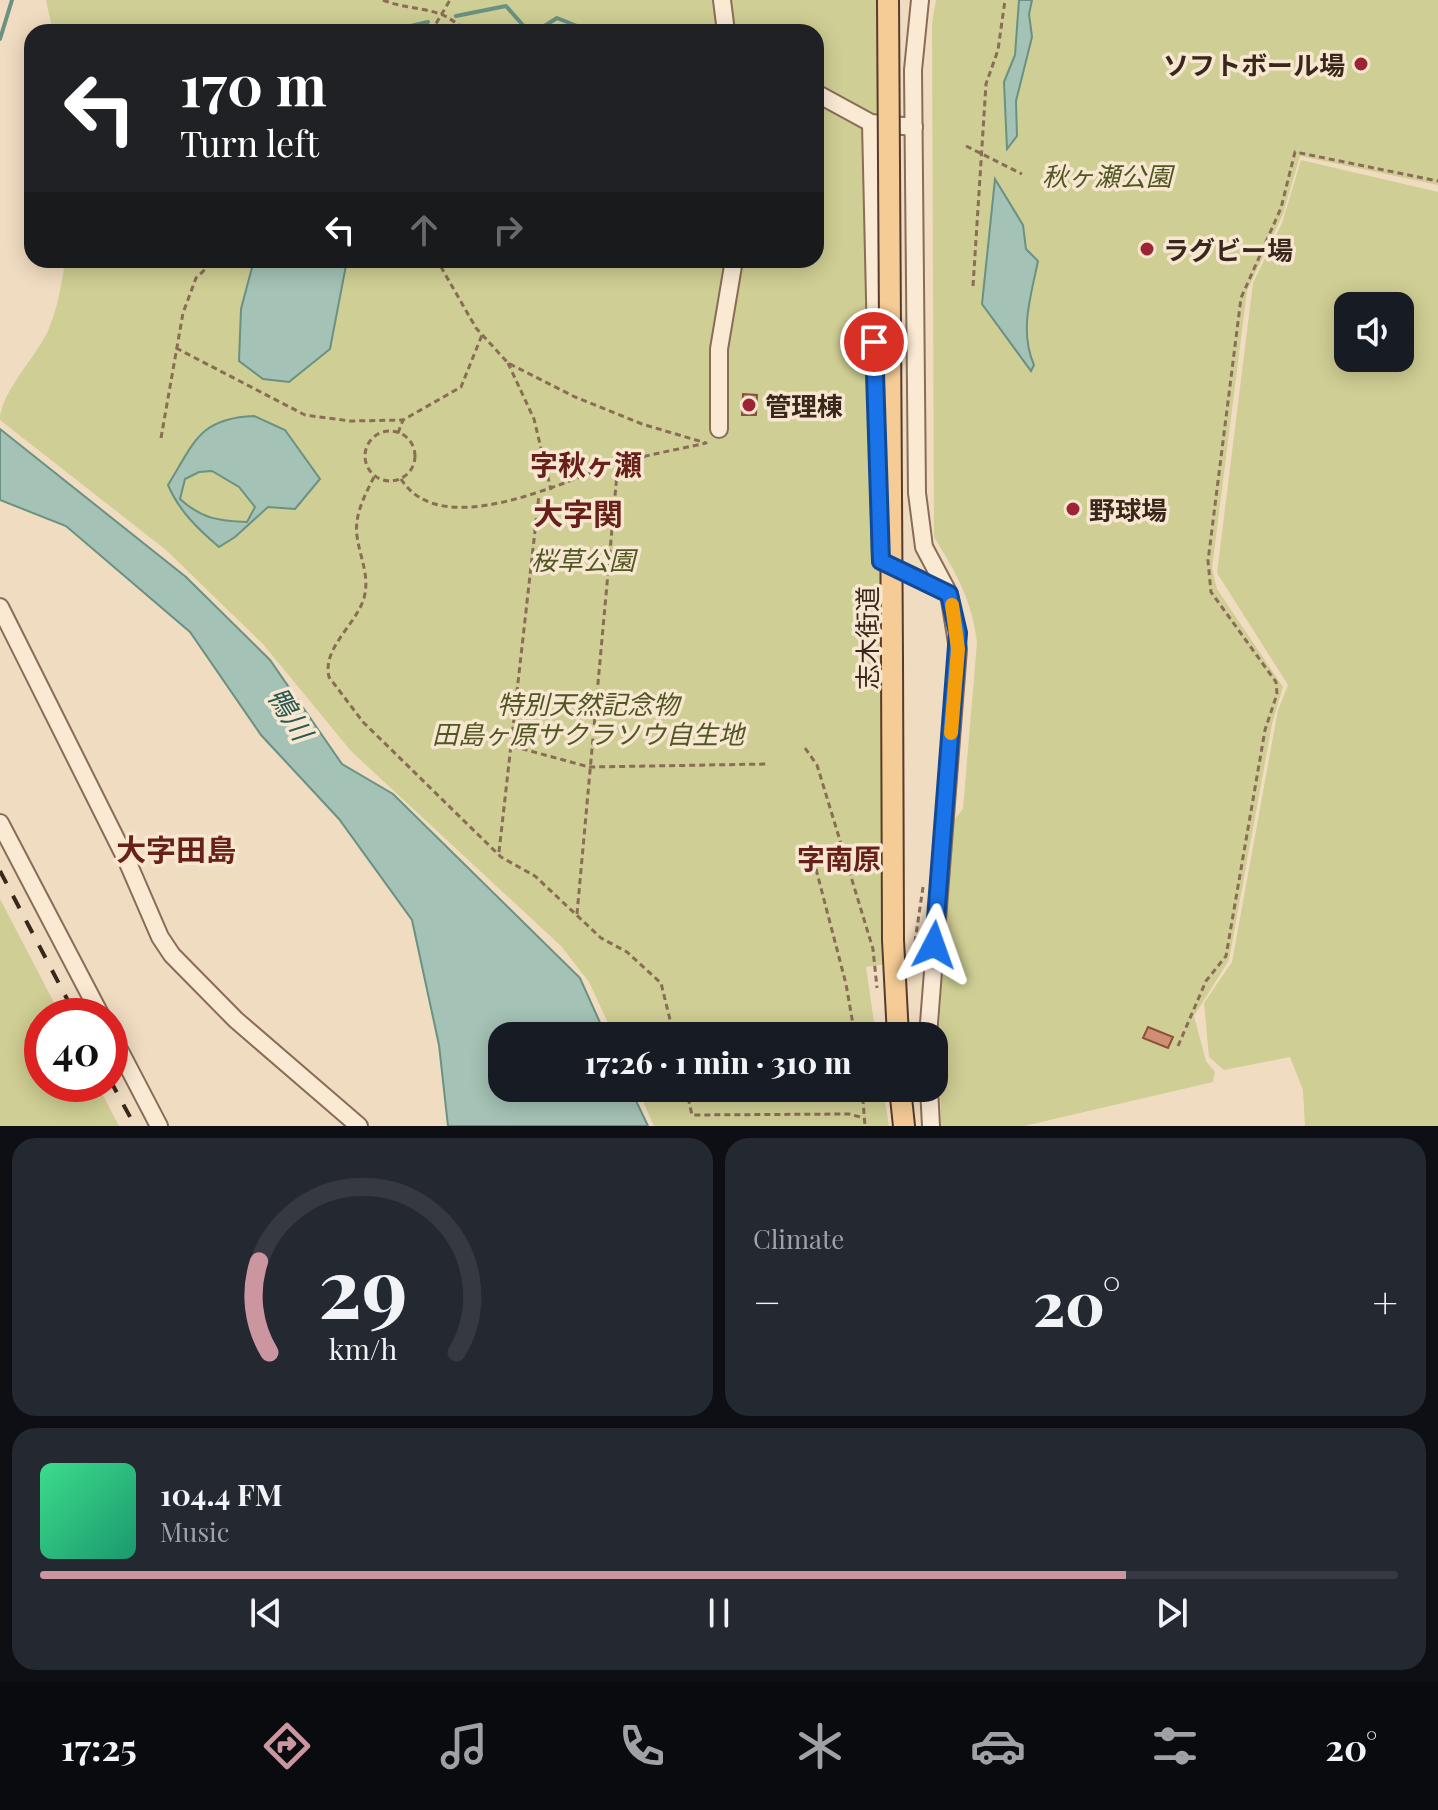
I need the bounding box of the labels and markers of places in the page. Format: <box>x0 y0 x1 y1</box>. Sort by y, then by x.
place label: ソフトボール場 <box>1163 47 1345 82</box>
marker: ソフトボール場 <box>1352 55 1370 73</box>
place label: ラグビー場 <box>1163 232 1293 267</box>
marker: ラグビー場 <box>1138 240 1156 258</box>
pin <box>840 308 908 376</box>
place label: 管理棟 <box>765 388 843 423</box>
marker: 管理棟 <box>740 396 758 414</box>
place label: 野球場 <box>1089 492 1167 527</box>
marker: 野球場 <box>1064 500 1082 518</box>

